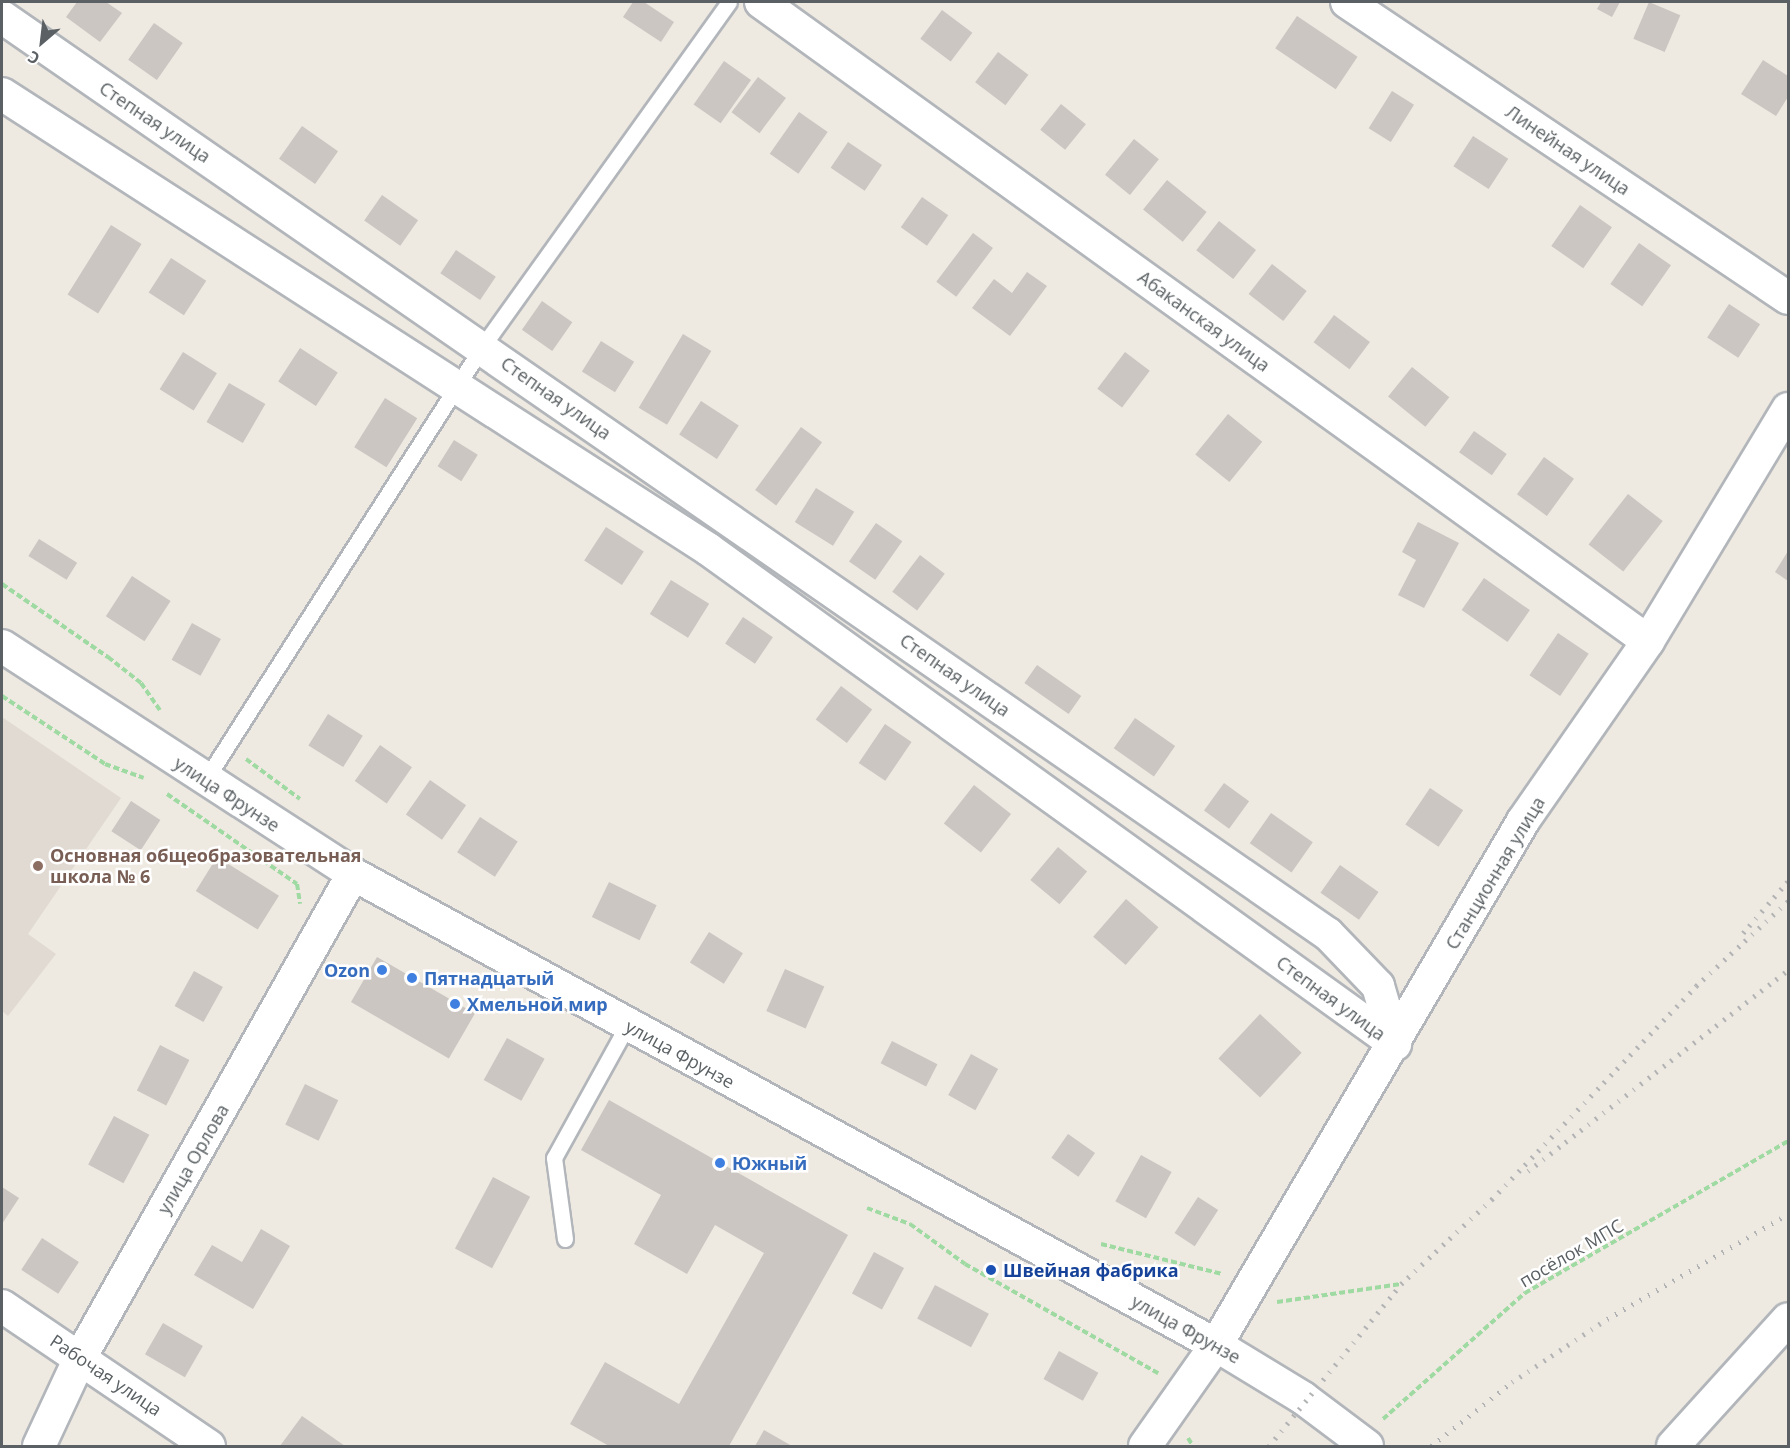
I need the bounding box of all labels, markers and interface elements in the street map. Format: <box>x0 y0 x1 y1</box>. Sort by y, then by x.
north arrow <box>12 12 72 72</box>
text: С <box>24 46 43 70</box>
street label: Степная улица <box>95 77 215 167</box>
street label: Линейная улица <box>1502 100 1634 200</box>
street label: Абаканская улица <box>1134 266 1274 376</box>
street label: Степная улица <box>497 352 615 444</box>
street label: Степная улица <box>896 629 1014 721</box>
street label: улица Фрунзе <box>170 752 284 836</box>
street label: Станционная улица <box>1441 793 1549 953</box>
place label: Основная общеобразовательная школа № 6 <box>50 845 361 888</box>
marker: Основная общеобразовательная школа № 6 <box>31 859 45 873</box>
street label: Степная улица <box>1272 951 1390 1045</box>
place label: Ozon <box>324 959 370 981</box>
marker: Ozon <box>375 963 389 977</box>
place label: Пятнадцатый <box>424 967 554 989</box>
marker: Пятнадцатый <box>405 971 419 985</box>
place label: Хмельной мир <box>467 993 608 1015</box>
marker: Хмельной мир <box>448 997 462 1011</box>
street label: улица Фрунзе <box>622 1015 738 1093</box>
street label: улица Орлова <box>153 1100 233 1218</box>
place label: Южный <box>732 1152 807 1174</box>
marker: Южный <box>713 1156 727 1170</box>
street label: посёлок МПС <box>1515 1215 1627 1291</box>
place label: Швейная фабрика <box>1003 1259 1179 1281</box>
marker: Швейная фабрика <box>984 1263 998 1277</box>
street label: улица Фрунзе <box>1128 1290 1244 1368</box>
street label: Рабочая улица <box>46 1330 166 1420</box>

